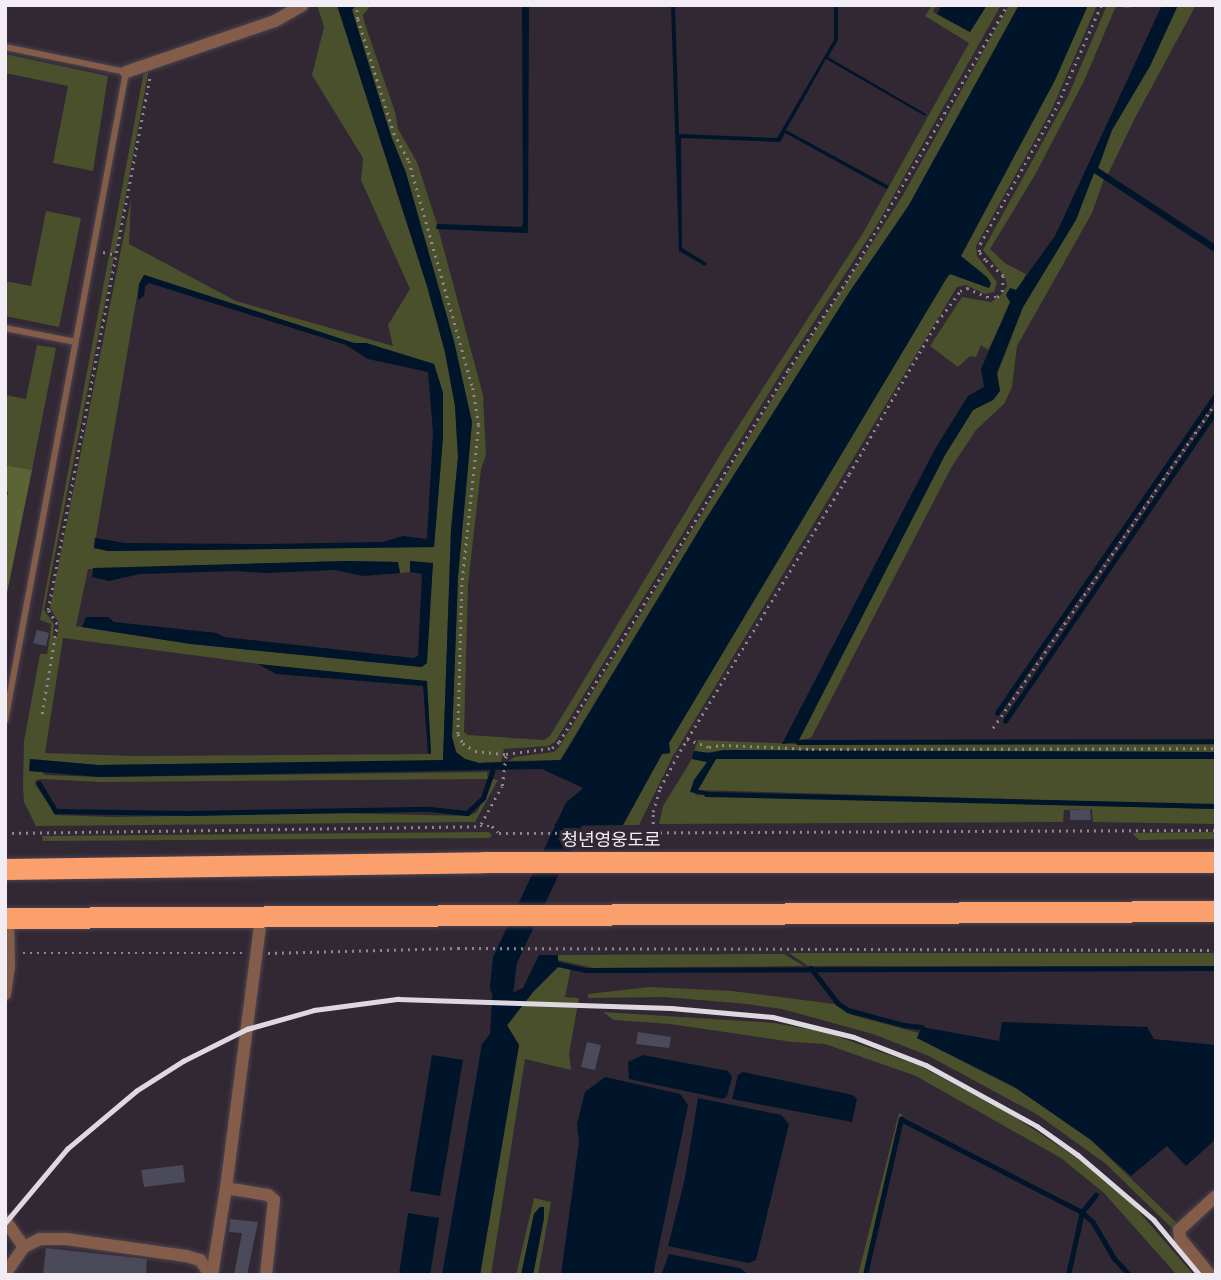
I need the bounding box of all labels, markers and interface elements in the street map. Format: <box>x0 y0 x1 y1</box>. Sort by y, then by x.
street label: 청년영웅도로 <box>561 829 661 851</box>

